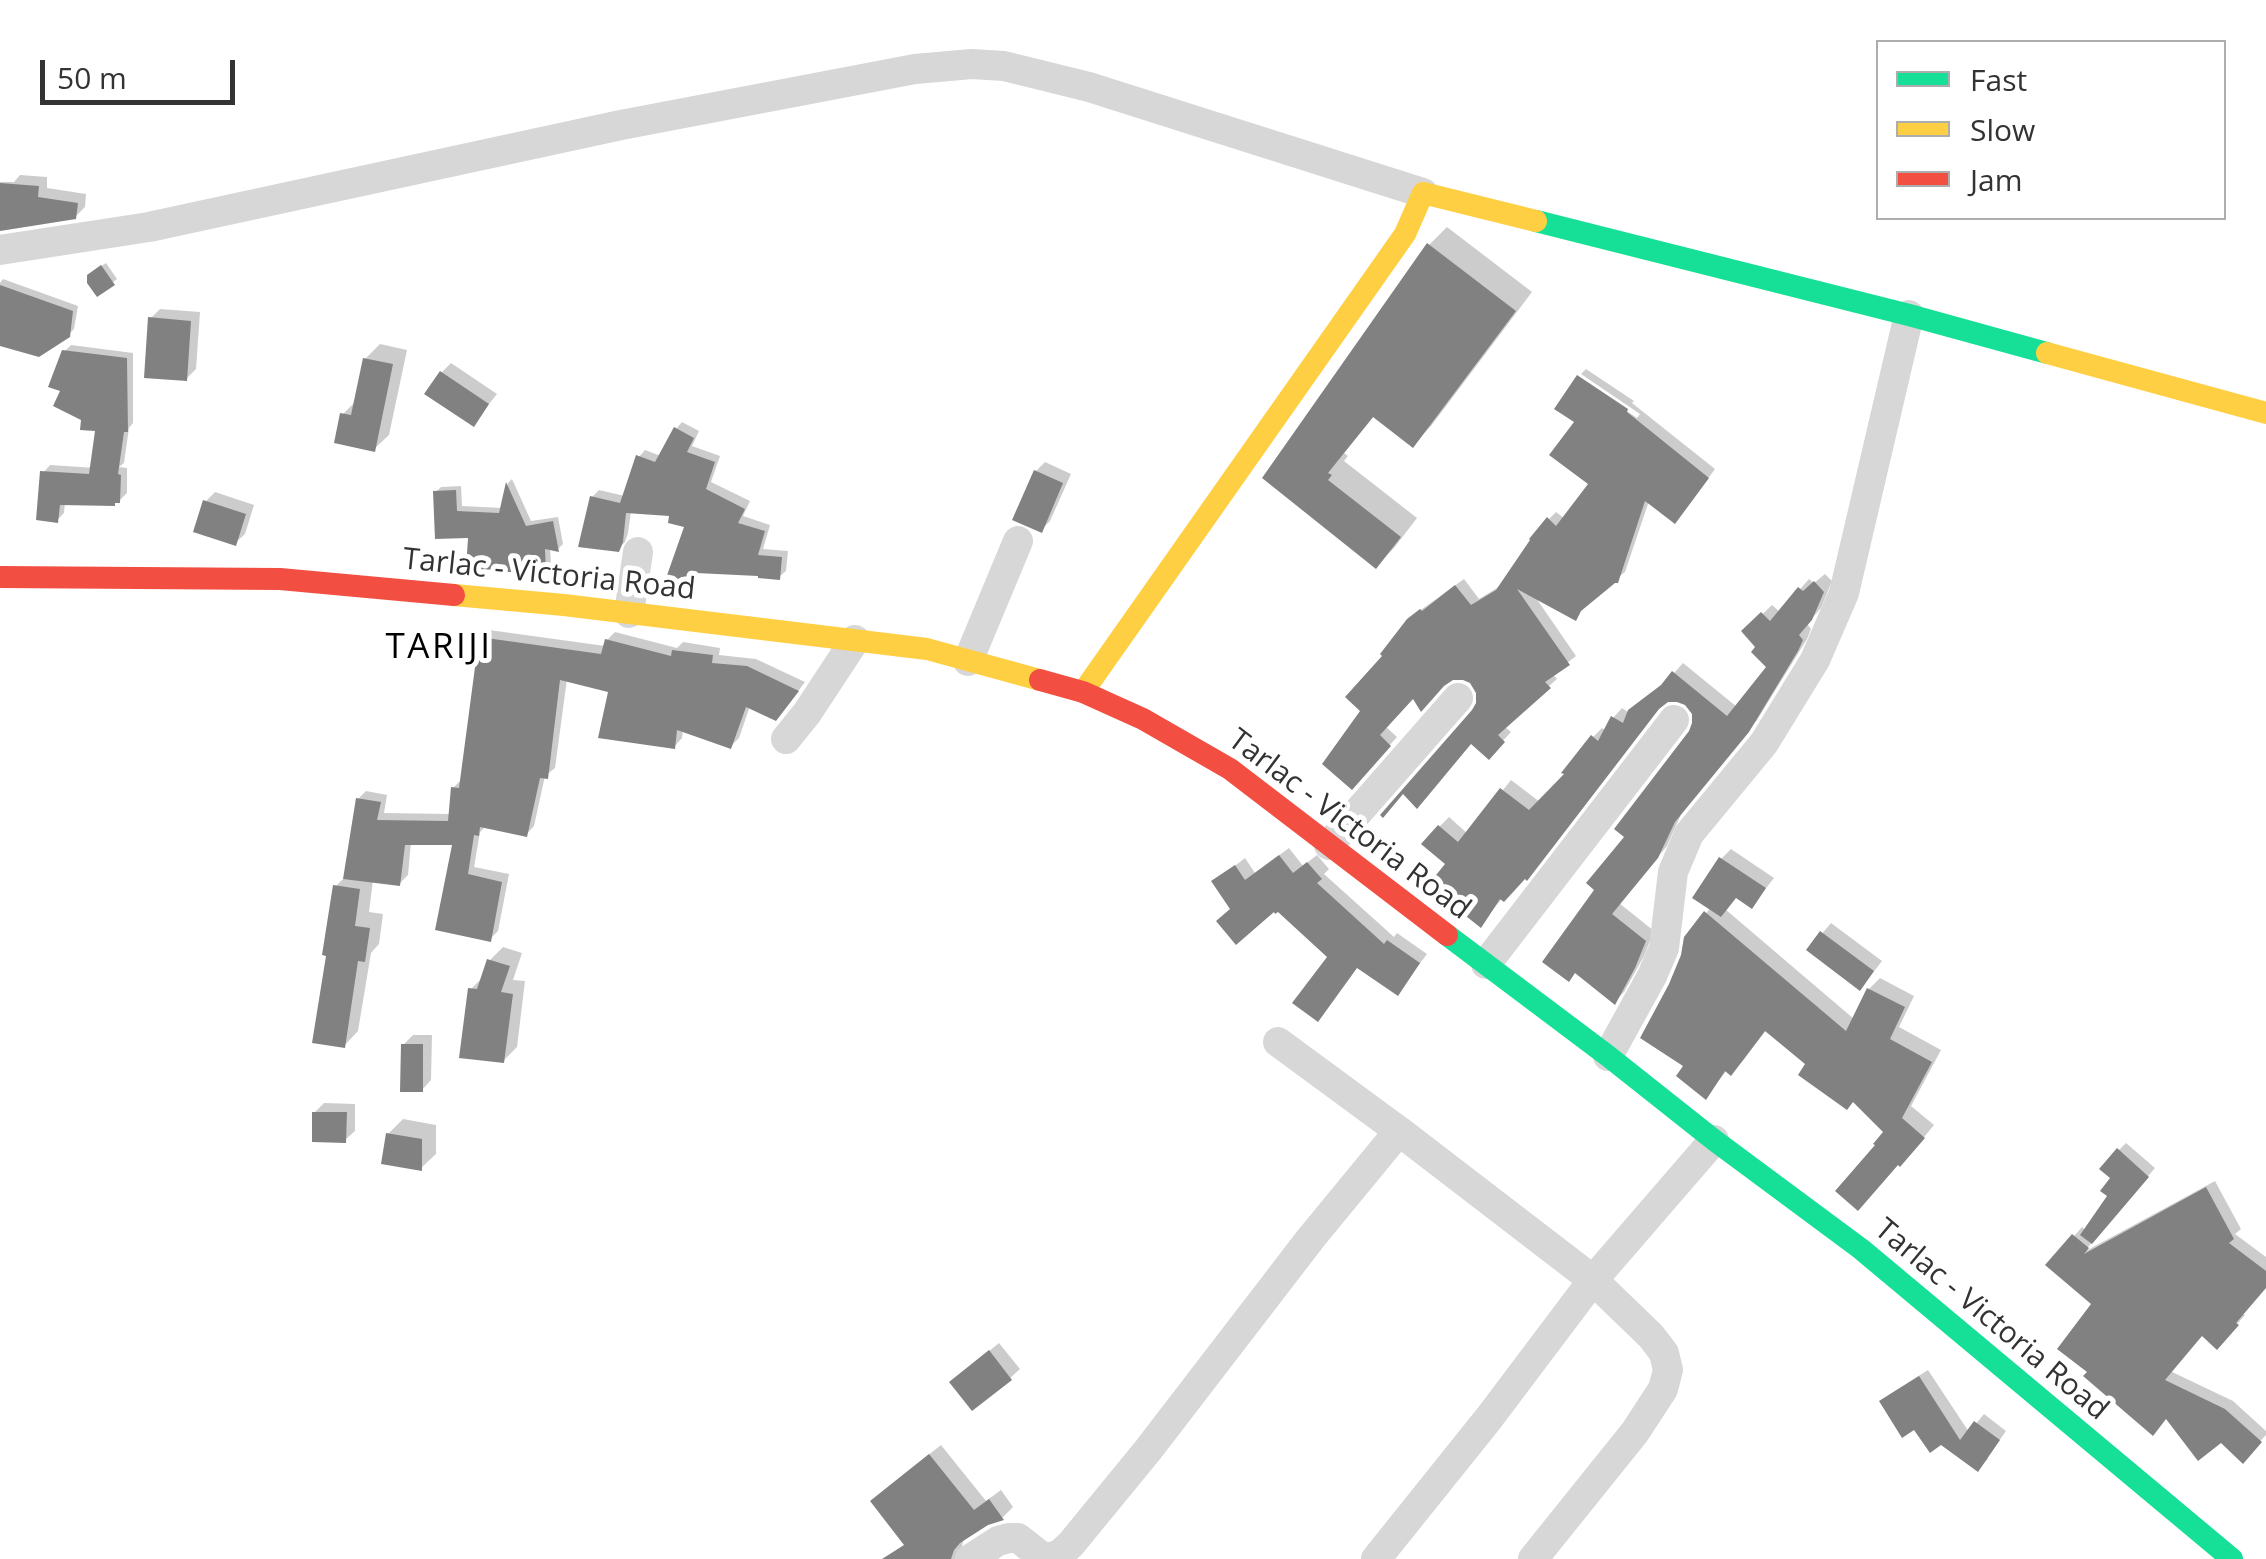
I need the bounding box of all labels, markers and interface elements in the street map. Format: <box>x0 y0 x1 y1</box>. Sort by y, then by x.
scale bar <box>45 40 240 102</box>
legend <box>1876 40 2226 220</box>
text: 50 m <box>57 57 127 98</box>
text: Fast <box>1970 59 2027 100</box>
text: Slow <box>1970 109 2035 150</box>
text: Jam <box>1970 159 2023 200</box>
street label: Tarlac - Victoria Road <box>401 542 697 608</box>
district label: TARIJI <box>386 627 492 669</box>
street label: Tarlac - Victoria Road <box>1221 722 1477 928</box>
street label: Tarlac - Victoria Road <box>1867 1212 2115 1428</box>

